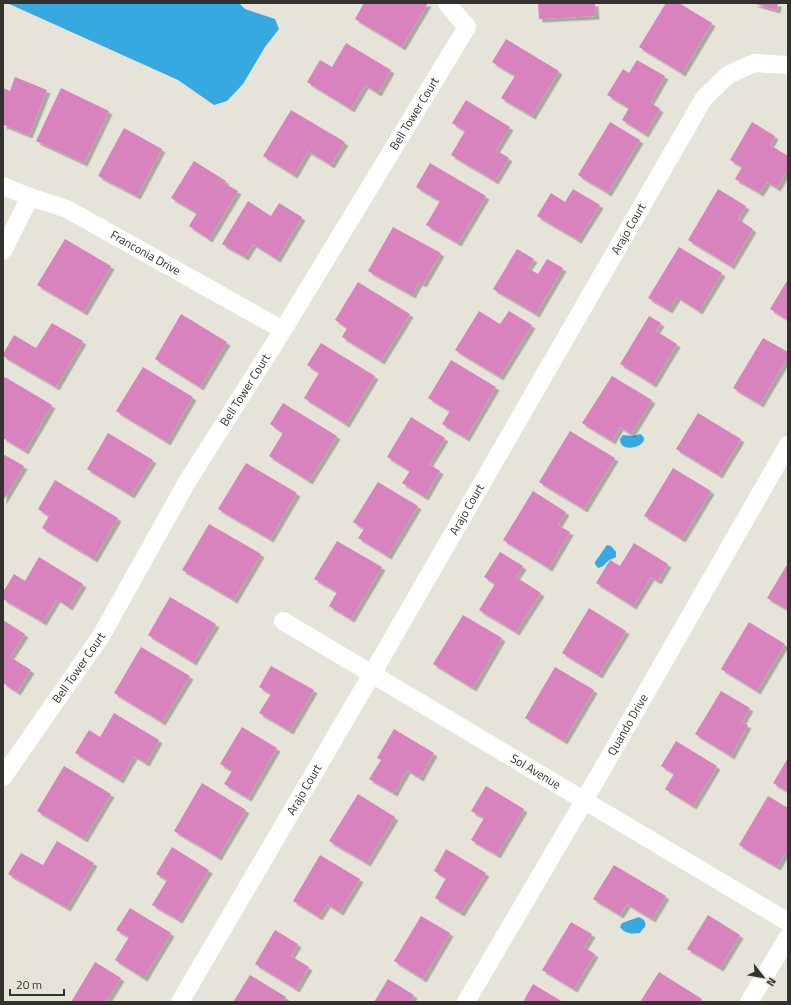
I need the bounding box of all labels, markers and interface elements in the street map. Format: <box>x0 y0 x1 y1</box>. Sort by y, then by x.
street label: Bell Tower Court <box>384 72 444 154</box>
street label: Arajo Court <box>606 199 651 258</box>
street label: Franconia Drive <box>107 225 184 280</box>
street label: Bell Tower Court <box>215 349 275 430</box>
street label: Arajo Court <box>444 479 489 538</box>
street label: Bell Tower Court <box>47 628 111 707</box>
street label: Quando Drive <box>602 690 653 759</box>
street label: Sol Avenue <box>507 749 565 794</box>
street label: Arajo Court <box>281 760 327 819</box>
north arrow <box>743 957 783 997</box>
scale bar <box>10 971 64 997</box>
text: 20 m <box>16 975 42 994</box>
text: N <box>763 975 780 990</box>

